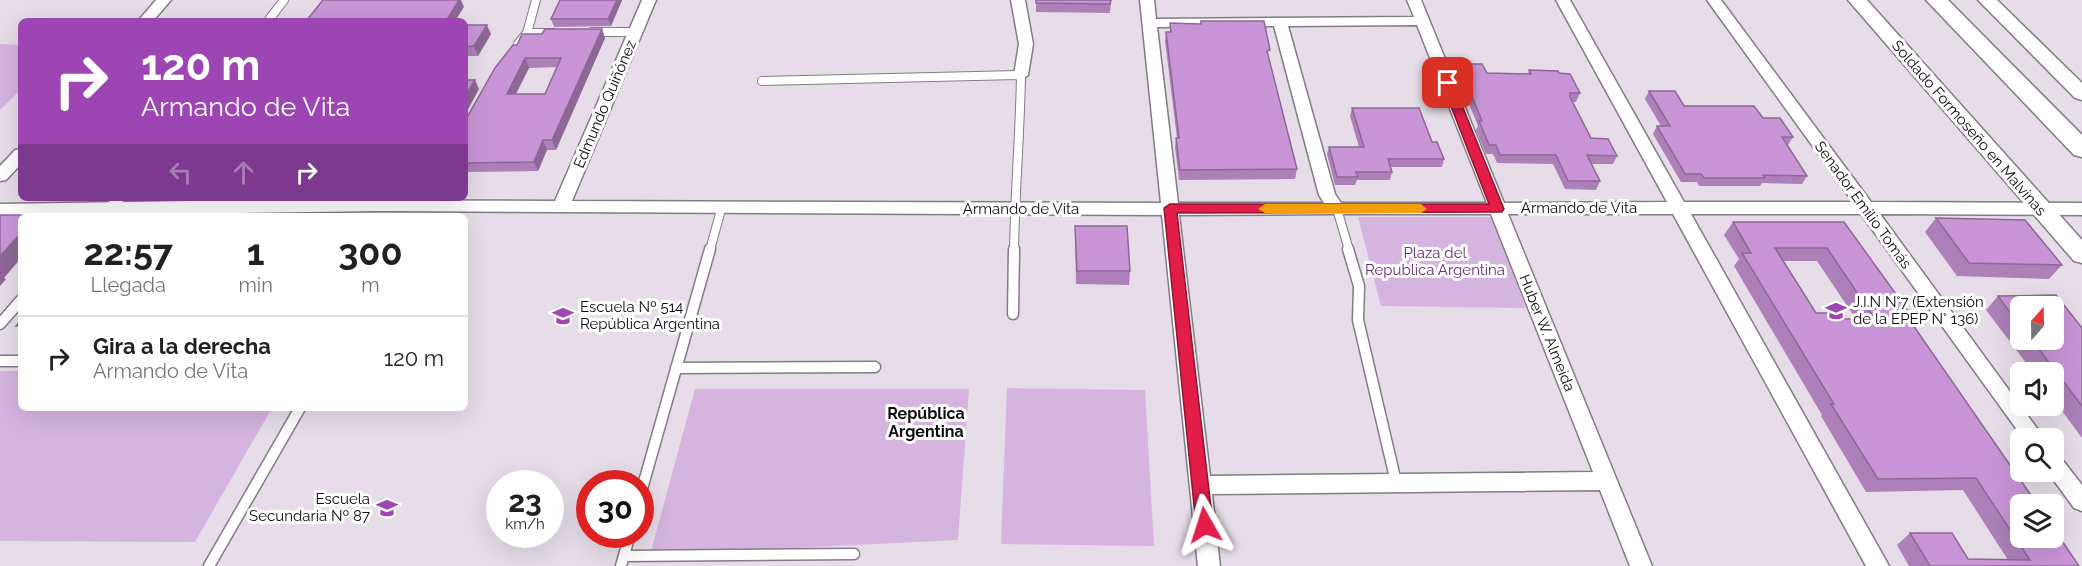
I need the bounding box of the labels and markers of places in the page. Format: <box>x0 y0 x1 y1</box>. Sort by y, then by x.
pin <box>1422 57 1473 108</box>
place label: J.I.N N°7 (Extensión de la EPEP N° 136) <box>1853 293 1984 328</box>
place label: Escuela Nº 514 República Argentina <box>580 298 720 333</box>
school or university icon: J.I.N N°7 (Extensión de la EPEP N° 136) <box>1824 299 1848 323</box>
school or university icon: Escuela Nº 514 República Argentina <box>551 304 575 328</box>
place label: Escuela Secundaria Nº 87 <box>249 490 370 525</box>
school or university icon: Escuela Secundaria Nº 87 <box>375 496 399 520</box>

